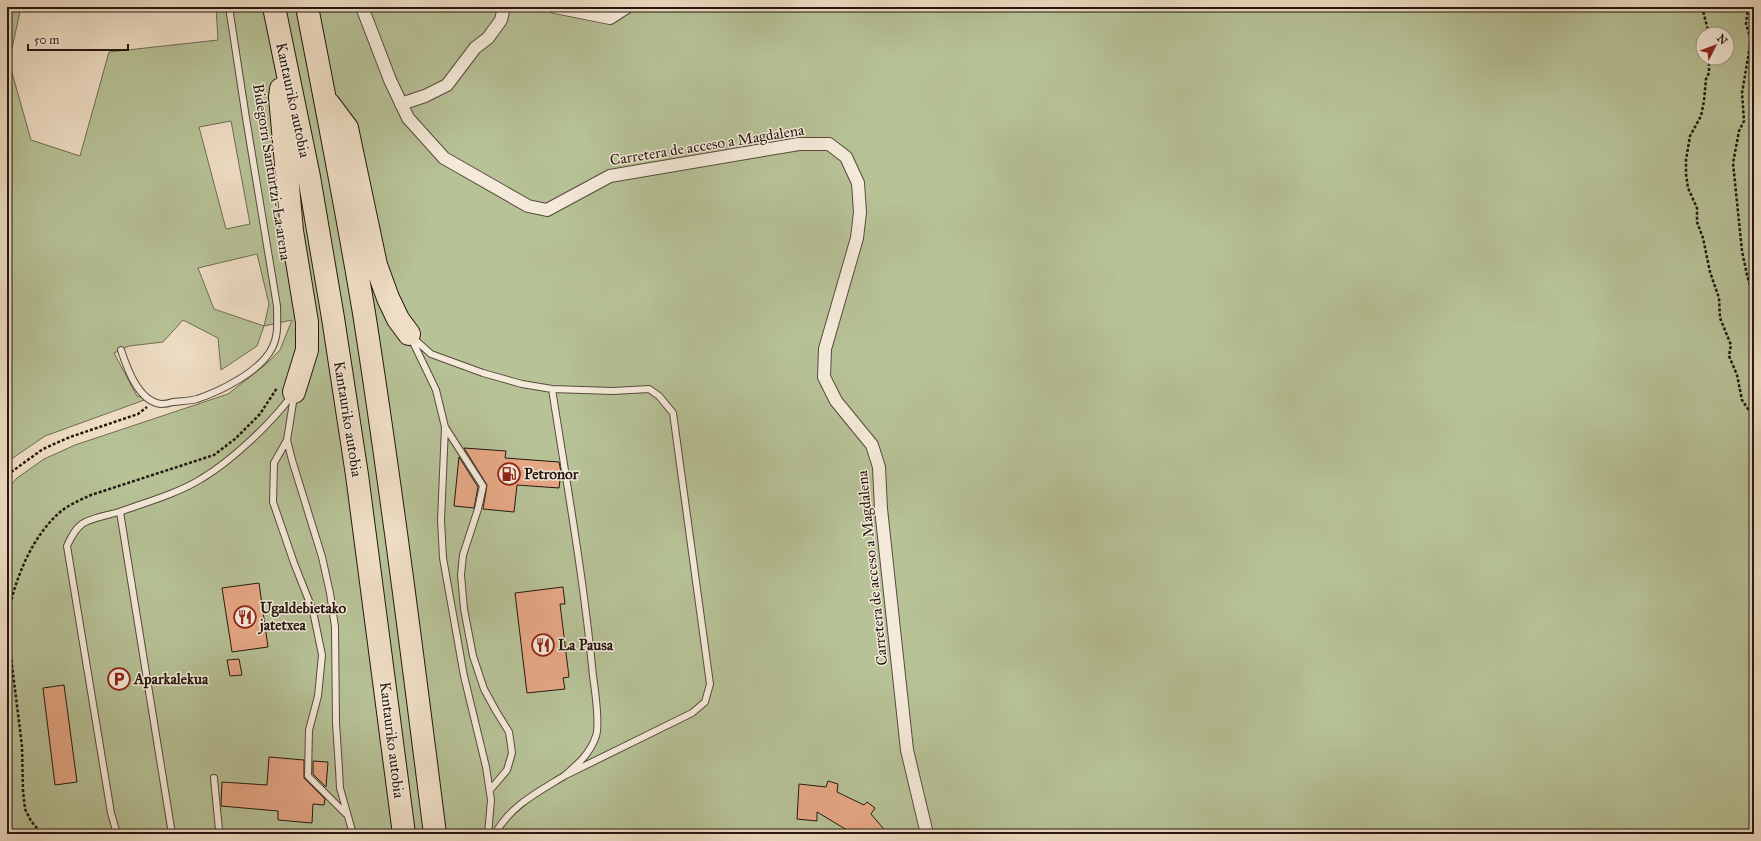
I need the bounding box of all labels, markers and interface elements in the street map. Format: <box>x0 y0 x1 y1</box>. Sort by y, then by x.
scale bar <box>28 26 128 52</box>
north arrow <box>1695 26 1735 66</box>
text: N <box>1714 32 1730 48</box>
text: 50 m <box>34 33 59 47</box>
street label: Kantauriko autobia <box>272 41 314 160</box>
street label: Bidegorri Santurtzi-La arena <box>249 82 295 262</box>
street label: Carretera de acceso a Magdalena <box>609 121 806 169</box>
street label: Kantauriko autobia <box>330 360 366 479</box>
fuel station icon: Petronor <box>496 461 522 487</box>
place label: Petronor <box>524 465 579 483</box>
street label: Carretera de acceso a Magdalena <box>853 469 891 667</box>
place label: Ugaldebietako jatetxea <box>257 599 347 635</box>
restaurant icon: Ugaldebietako jatetxea <box>232 604 258 630</box>
restaurant icon: La Pausa <box>530 632 556 658</box>
place label: La Pausa <box>558 636 614 654</box>
parking icon: Aparkalekua <box>106 666 132 692</box>
place label: Aparkalekua <box>133 670 209 689</box>
street label: Kantauriko autobia <box>376 681 408 800</box>

